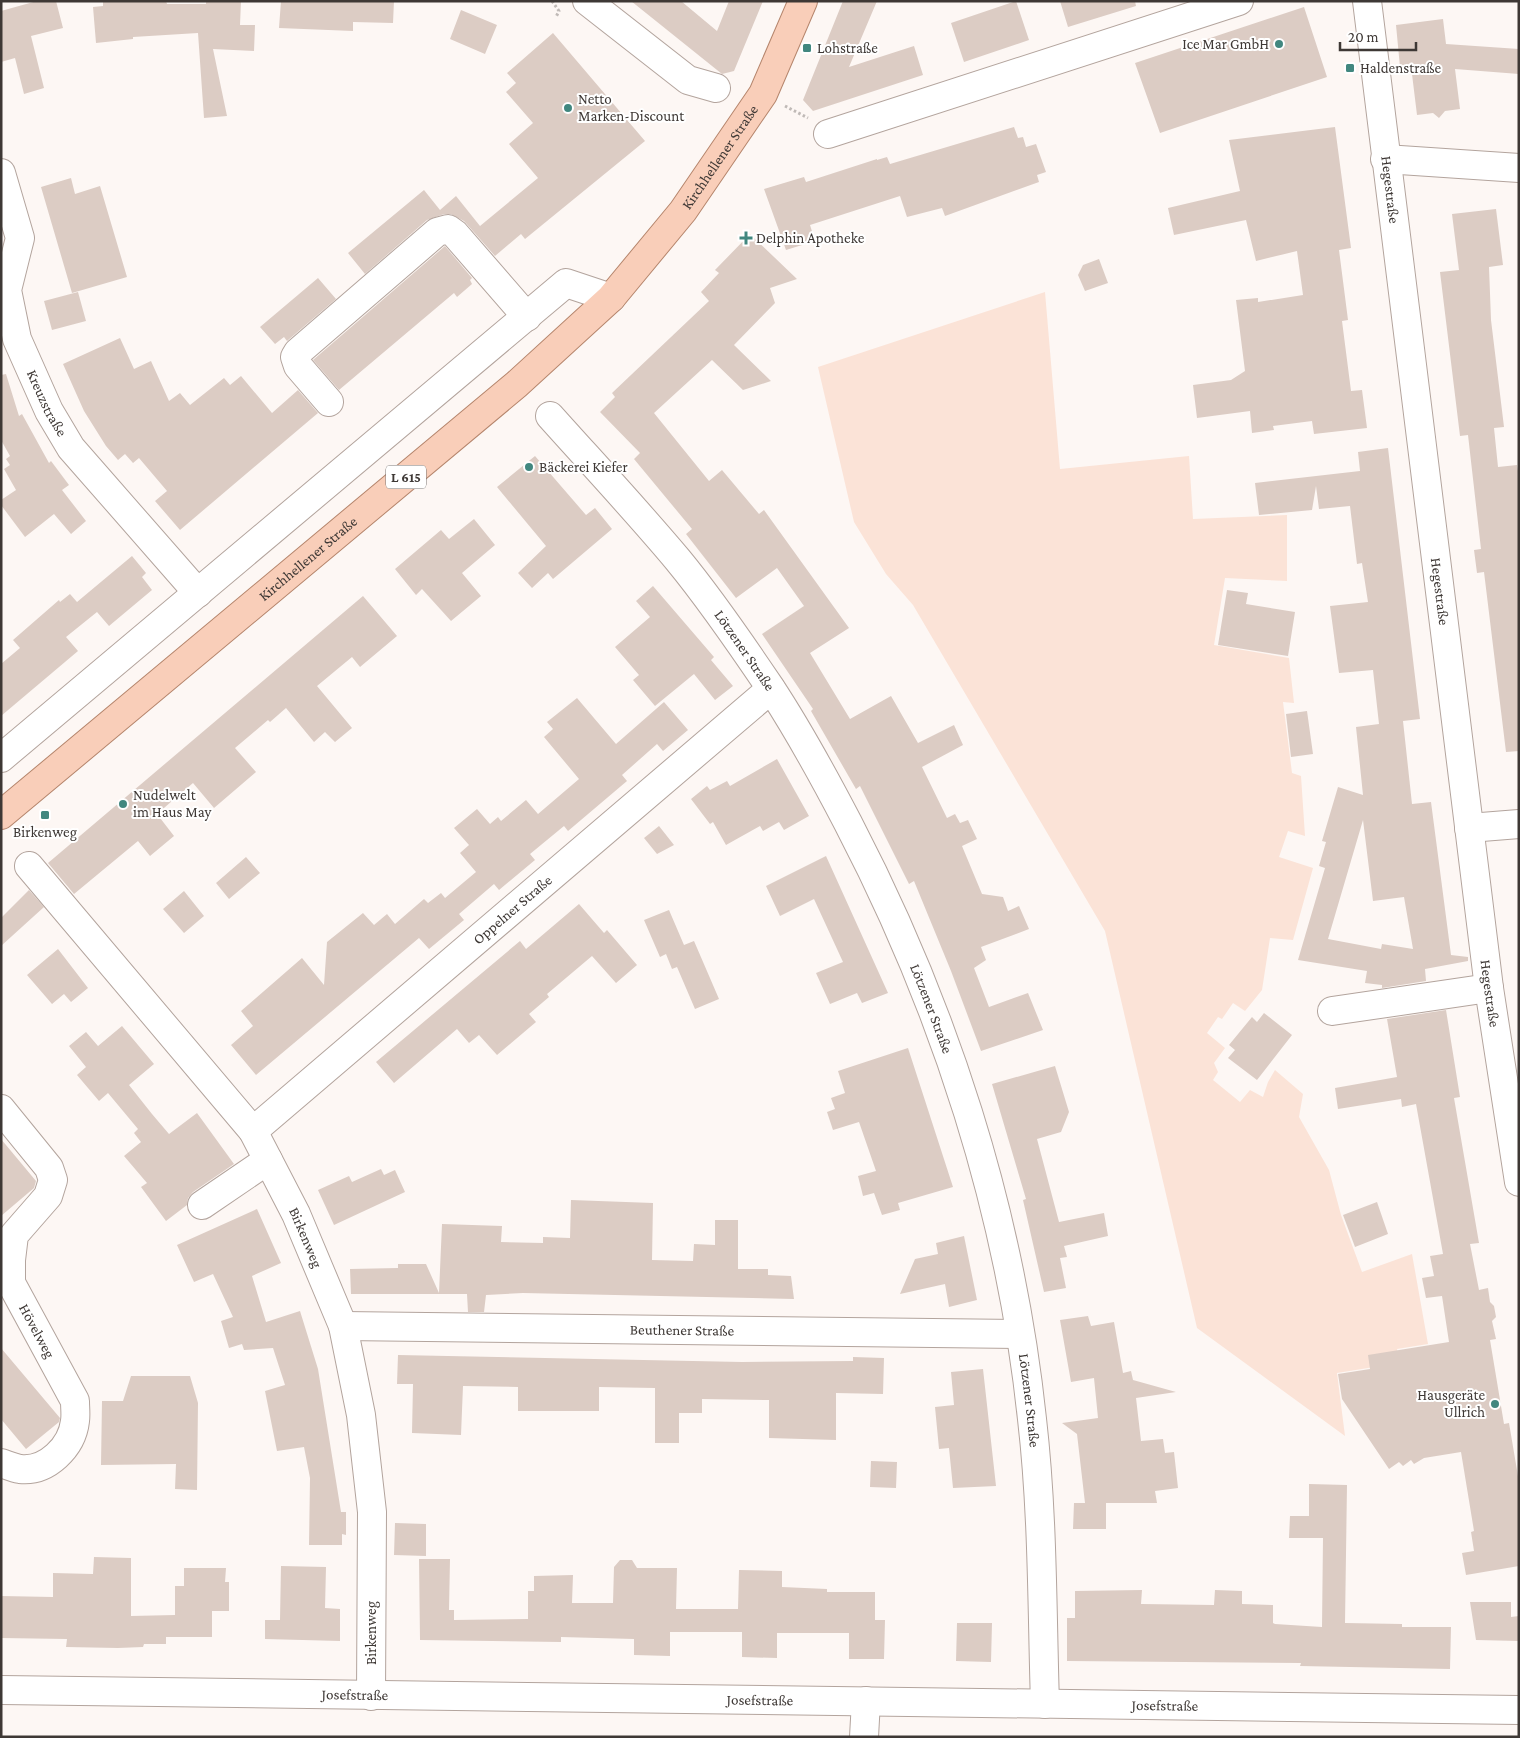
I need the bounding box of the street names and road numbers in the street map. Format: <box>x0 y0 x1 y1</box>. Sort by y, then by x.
street label: Kirchhellener Straße <box>679 102 761 212</box>
street label: Hegestraße <box>1378 155 1402 225</box>
street label: Kreuzstraße <box>24 367 70 440</box>
road number: L 615 <box>386 466 426 488</box>
street label: Kirchhellener Straße <box>256 513 361 604</box>
street label: Hegestraße <box>1428 557 1452 627</box>
street label: Lötzener Straße <box>711 607 778 694</box>
street label: Oppelner Straße <box>470 871 555 948</box>
street label: Hegestraße <box>1478 959 1503 1029</box>
street label: Lötzener Straße <box>907 961 956 1056</box>
street label: Birkenweg <box>286 1205 326 1270</box>
street label: Hövelweg <box>16 1301 58 1361</box>
street label: Beuthener Straße <box>630 1321 735 1339</box>
street label: Lötzener Straße <box>1016 1352 1043 1448</box>
street label: Birkenweg <box>363 1601 380 1665</box>
street label: Josefstraße <box>320 1686 389 1703</box>
street label: Josefstraße <box>725 1692 794 1709</box>
street label: Josefstraße <box>1129 1697 1199 1714</box>

